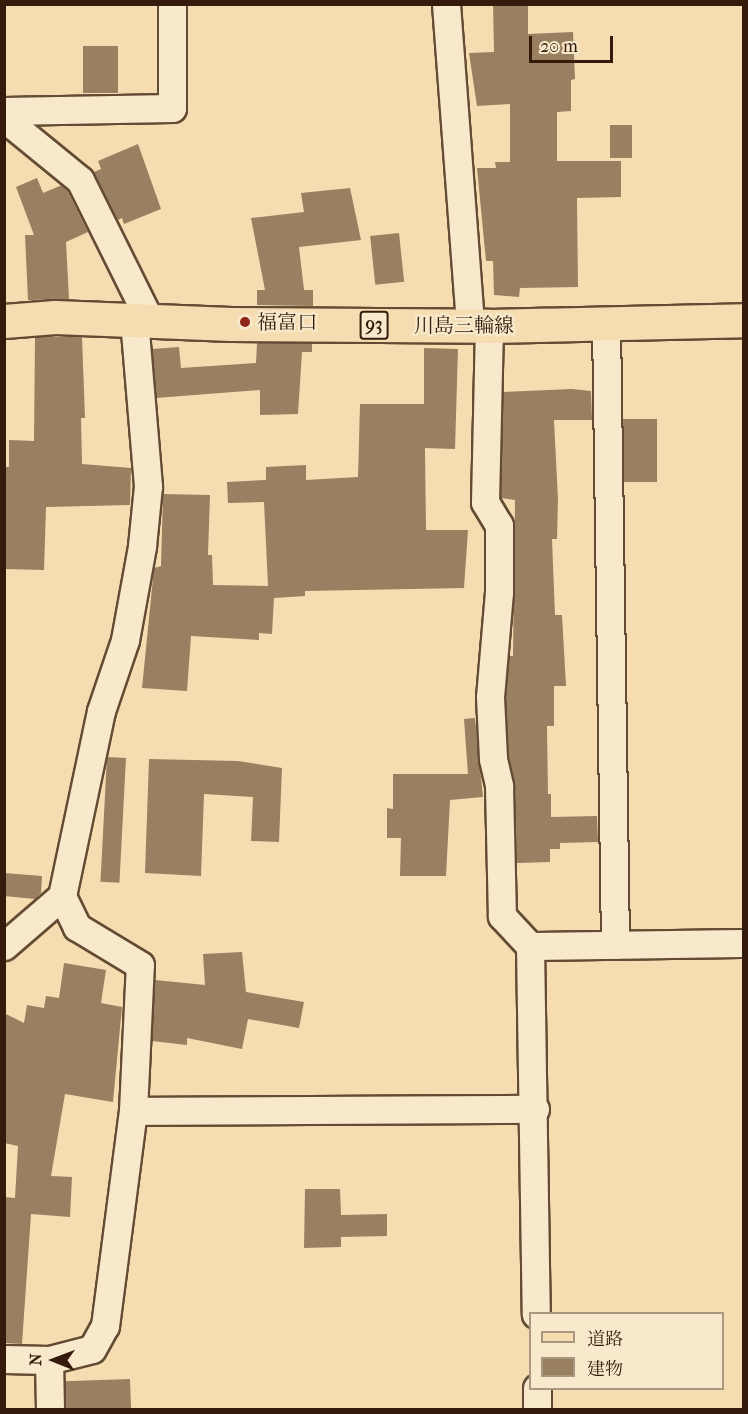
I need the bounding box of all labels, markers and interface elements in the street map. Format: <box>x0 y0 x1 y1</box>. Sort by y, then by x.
scale bar <box>532 24 616 62</box>
text: 20 m <box>540 36 578 57</box>
place label: 福富口 <box>257 310 317 334</box>
road number: 93 <box>359 310 389 340</box>
street label: 川島三輪線 <box>414 313 514 337</box>
marker: 福富口 <box>238 315 252 329</box>
legend <box>529 1312 724 1390</box>
text: 道路 <box>587 1329 623 1350</box>
north arrow <box>24 1330 84 1390</box>
text: N <box>26 1353 45 1366</box>
text: 建物 <box>587 1359 623 1380</box>

